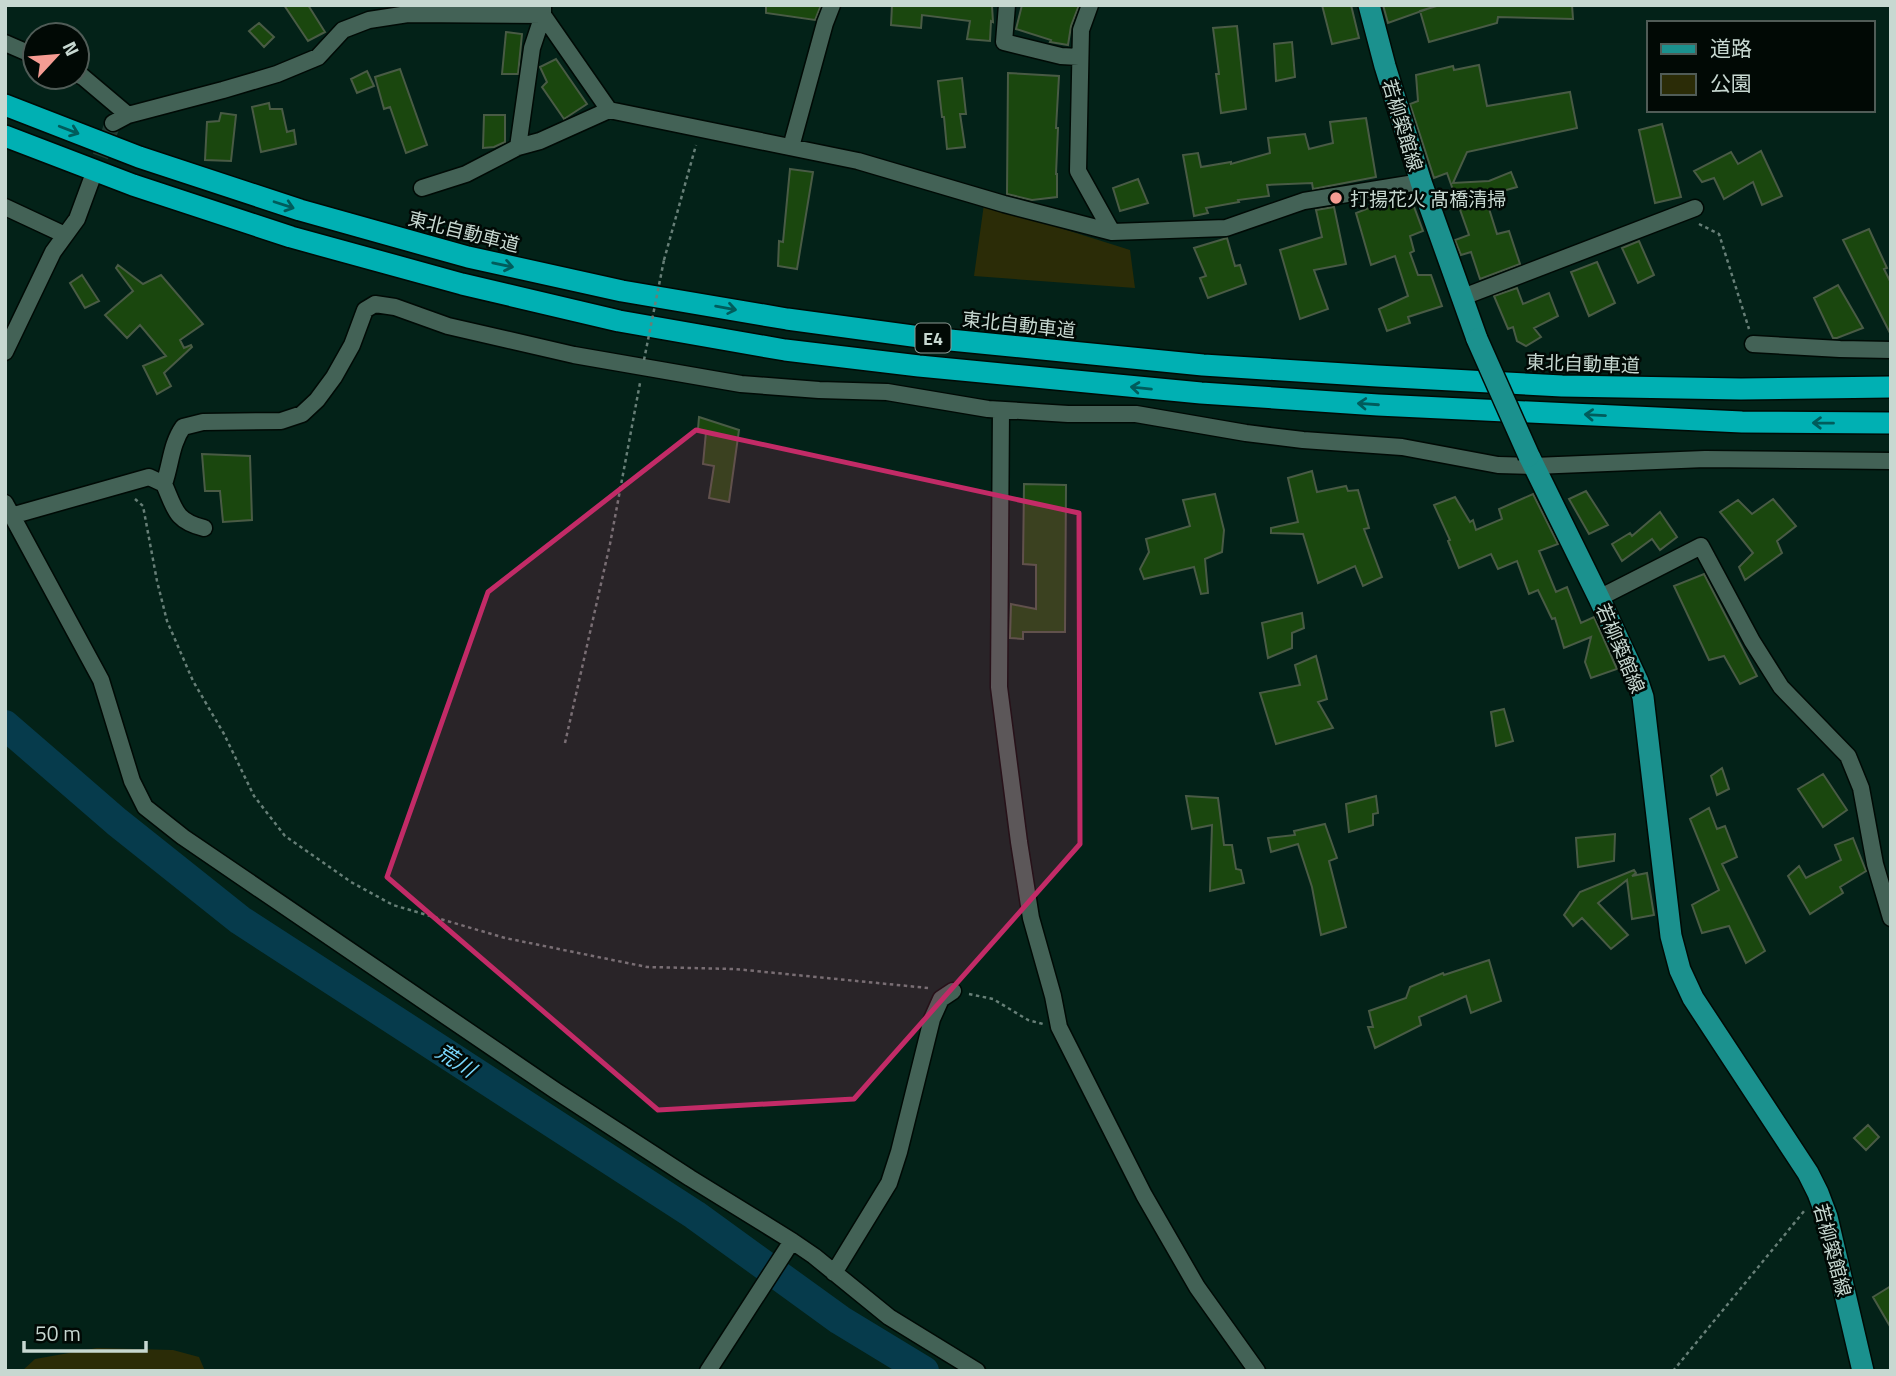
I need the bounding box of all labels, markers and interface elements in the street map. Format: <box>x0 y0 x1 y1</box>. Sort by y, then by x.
north arrow <box>21 21 91 91</box>
legend <box>1647 21 1875 112</box>
text: 道路 <box>1710 32 1752 64</box>
text: N <box>56 36 88 61</box>
text: 公園 <box>1710 67 1752 99</box>
street label: 若柳築館線 <box>1375 75 1431 175</box>
one-way arrow <box>57 125 79 137</box>
place label: 打揚花火 髙橋清掃 <box>1350 184 1506 213</box>
marker: 打揚花火 髙橋清掃 <box>1328 190 1344 206</box>
one-way arrow <box>272 200 294 212</box>
street label: 東北自動車道 <box>405 203 523 259</box>
one-way arrow <box>491 259 514 272</box>
one-way arrow <box>714 302 737 315</box>
street label: 東北自動車道 <box>961 304 1077 344</box>
road number: E4 <box>916 324 950 352</box>
street label: 東北自動車道 <box>1526 347 1640 379</box>
one-way arrow <box>1130 381 1153 394</box>
one-way arrow <box>1357 397 1380 410</box>
one-way arrow <box>1584 409 1607 422</box>
one-way arrow <box>1811 416 1834 430</box>
street label: 若柳築館線 <box>1589 599 1653 697</box>
water label: 荒川 <box>430 1035 484 1086</box>
street label: 若柳築館線 <box>1807 1200 1859 1300</box>
scale bar <box>24 1310 147 1354</box>
text: 50 m <box>35 1317 81 1349</box>

